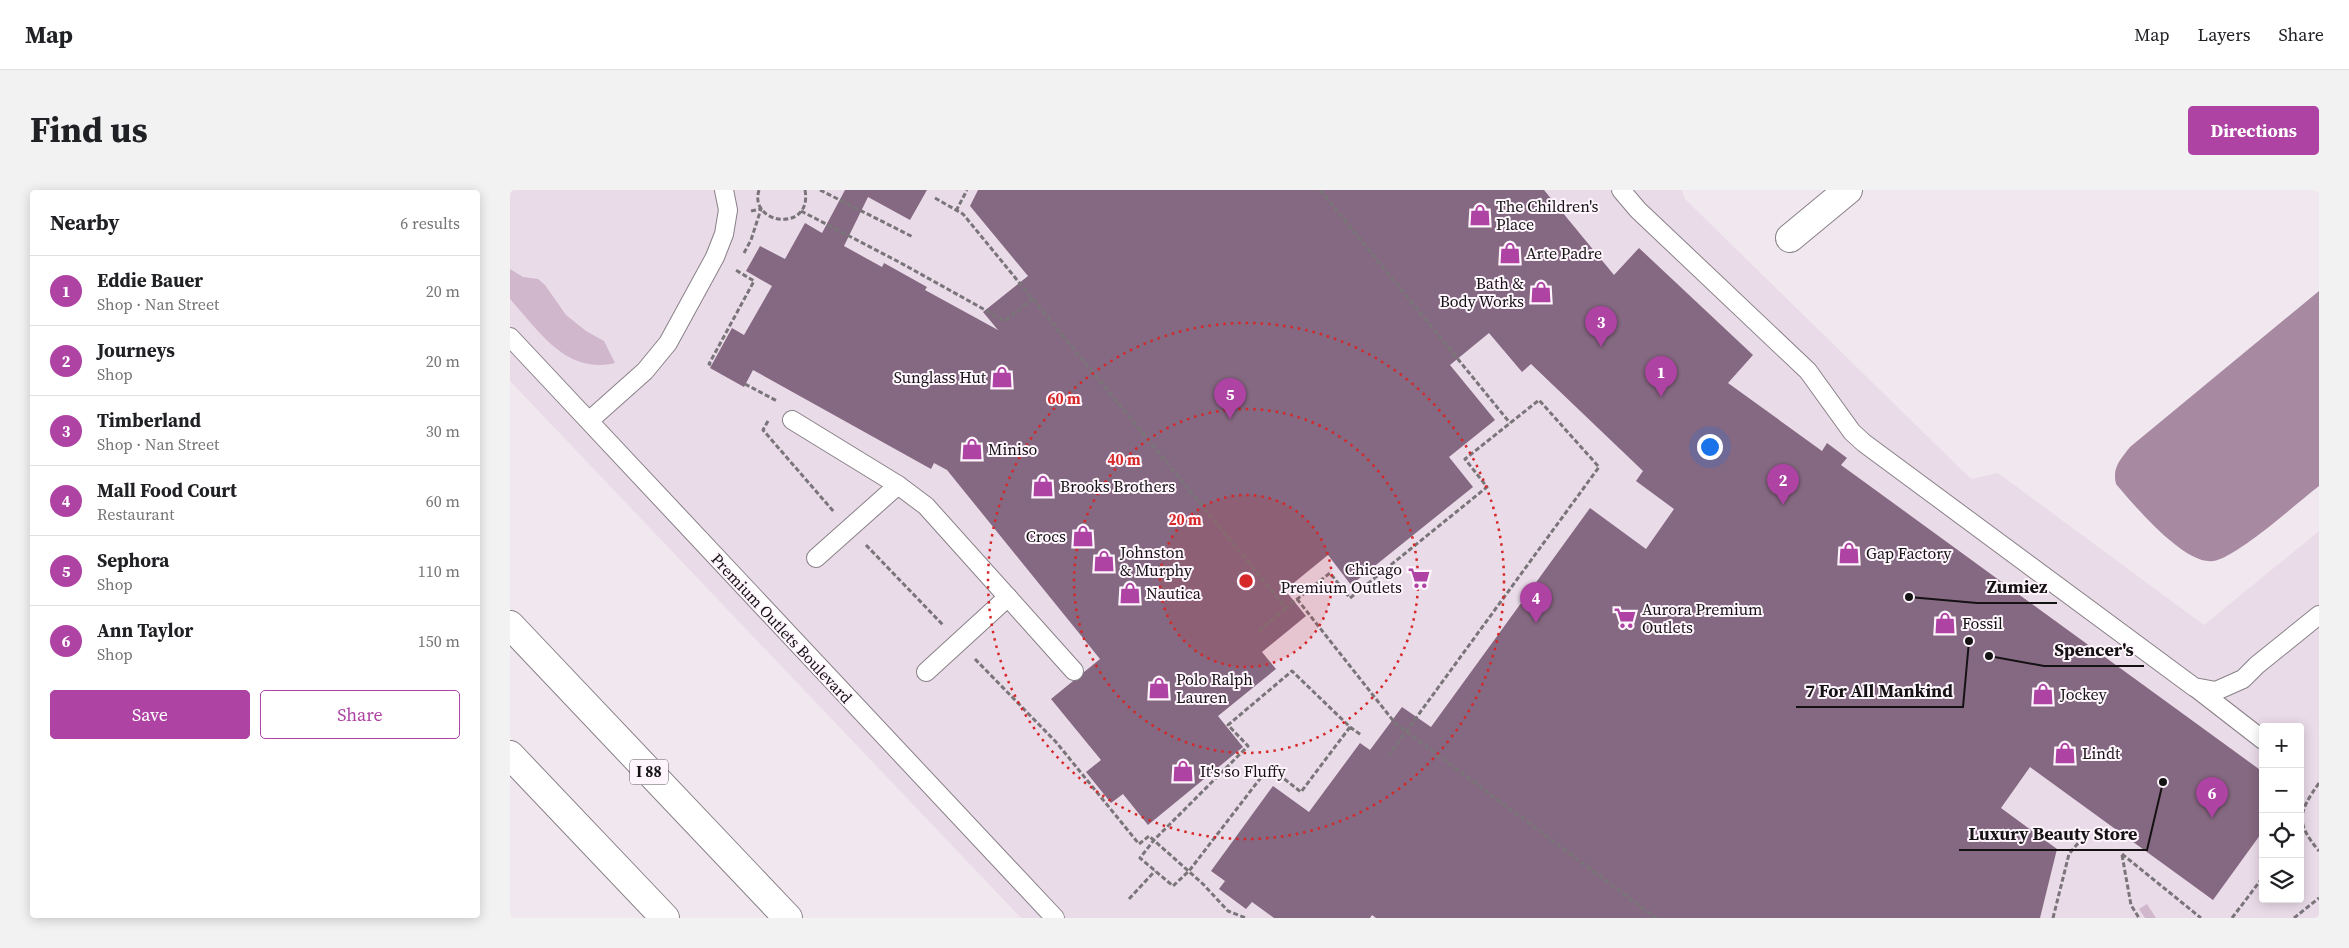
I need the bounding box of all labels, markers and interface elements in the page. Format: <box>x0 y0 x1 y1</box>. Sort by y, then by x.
text: Map <box>25 18 73 51</box>
text: Map <box>2134 22 2169 47</box>
text: Layers <box>2197 22 2250 47</box>
text: Share <box>2278 22 2324 47</box>
text: Find us <box>30 106 148 154</box>
button: Directions <box>2188 106 2319 155</box>
place label: The Children's Place <box>1496 195 1599 235</box>
shop icon: The Children's Place <box>1467 202 1493 228</box>
text: Nearby <box>50 208 120 237</box>
text: 6 results <box>400 212 460 234</box>
shop icon: Arte Padre <box>1497 240 1523 266</box>
place label: Arte Padre <box>1526 242 1602 264</box>
text: Eddie Bauer <box>97 267 203 293</box>
place label: Bath & Body Works <box>1440 272 1524 312</box>
shop icon: Bath & Body Works <box>1528 279 1554 305</box>
text: 1 <box>62 280 70 302</box>
text: 20 m <box>426 280 460 302</box>
text: Shop · Nan Street <box>97 293 219 315</box>
pin: 3 <box>1585 306 1617 347</box>
text: Journeys <box>97 337 175 363</box>
text: 2 <box>62 350 70 372</box>
text: 20 m <box>426 350 460 372</box>
pin: 1 <box>1645 356 1677 397</box>
text: Shop <box>97 363 133 385</box>
shop icon: Sunglass Hut <box>989 364 1015 390</box>
place label: Sunglass Hut <box>894 366 987 388</box>
pin: 5 <box>1214 378 1246 419</box>
text: 60 m <box>1047 388 1081 409</box>
text: Timberland <box>97 407 201 433</box>
text: 3 <box>62 420 70 442</box>
text: 30 m <box>426 420 460 442</box>
text: Shop · Nan Street <box>97 433 219 455</box>
your location <box>1697 434 1723 460</box>
shop icon: Miniso <box>959 436 985 462</box>
place label: Miniso <box>988 438 1038 460</box>
text: 40 m <box>1107 449 1141 470</box>
pin: 2 <box>1767 464 1799 505</box>
shop icon: Brooks Brothers <box>1030 473 1056 499</box>
place label: Brooks Brothers <box>1060 475 1175 497</box>
text: Mall Food Court <box>97 477 237 503</box>
text: 4 <box>62 490 70 512</box>
text: 60 m <box>426 490 460 512</box>
text: Restaurant <box>97 503 175 525</box>
text: 20 m <box>1168 509 1202 530</box>
shop icon: Crocs <box>1070 523 1096 549</box>
place label: Crocs <box>1026 525 1066 547</box>
shop icon: Gap Factory <box>1836 540 1862 566</box>
place label: Johnston & Murphy <box>1119 541 1193 581</box>
place label: Gap Factory <box>1866 542 1952 564</box>
text: Sephora <box>97 547 169 573</box>
street label: Premium Outlets Boulevard <box>707 548 857 708</box>
shop icon: Johnston & Murphy <box>1091 548 1117 574</box>
place label: Chicago Premium Outlets <box>1280 558 1402 598</box>
text: 5 <box>62 560 70 582</box>
text: 110 m <box>418 560 460 582</box>
supermarket icon: Chicago Premium Outlets <box>1406 565 1432 591</box>
callout: Zumiez <box>1977 570 2057 603</box>
centre of rings <box>1237 572 1255 590</box>
text: Shop <box>97 573 133 595</box>
text: Zumiez <box>1987 574 2048 599</box>
shop icon: Nautica <box>1117 580 1143 606</box>
place label: Nautica <box>1146 582 1202 604</box>
pin: 4 <box>1520 582 1552 623</box>
place label: Aurora Premium Outlets <box>1642 598 1762 638</box>
supermarket icon: Aurora Premium Outlets <box>1612 605 1638 631</box>
shop icon: Fossil <box>1932 610 1958 636</box>
place label: Fossil <box>1962 612 2003 634</box>
text: Ann Taylor <box>97 617 193 643</box>
text: 6 <box>62 630 70 652</box>
text: 150 m <box>418 630 460 652</box>
callout: Spencer's <box>2044 633 2144 666</box>
text: Spencer's <box>2054 637 2134 662</box>
text: Shop <box>97 643 133 665</box>
place label: Polo Ralph Lauren <box>1176 668 1253 708</box>
callout: 7 For All Mankind <box>1796 674 1963 707</box>
shop icon: Polo Ralph Lauren <box>1146 675 1172 701</box>
text: 7 For All Mankind <box>1805 678 1953 703</box>
shop icon: Jockey <box>2030 681 2056 707</box>
place label: Jockey <box>2059 683 2108 705</box>
button: Save <box>50 690 250 739</box>
button: Share <box>260 690 460 739</box>
map controls <box>2259 723 2304 903</box>
button: + <box>2259 723 2304 768</box>
shop icon: Lindt <box>2052 740 2078 766</box>
place label: Lindt <box>2082 742 2121 764</box>
shop icon: It's so Fluffy <box>1170 758 1196 784</box>
road number: I 88 <box>630 760 668 784</box>
place label: It's so Fluffy <box>1200 760 1287 782</box>
button: − <box>2259 768 2304 813</box>
pin: 6 <box>2196 777 2228 818</box>
button: locate <box>2259 813 2304 858</box>
callout: Luxury Beauty Store <box>1959 817 2147 850</box>
text: Luxury Beauty Store <box>1969 821 2137 846</box>
button: layers <box>2259 858 2304 903</box>

